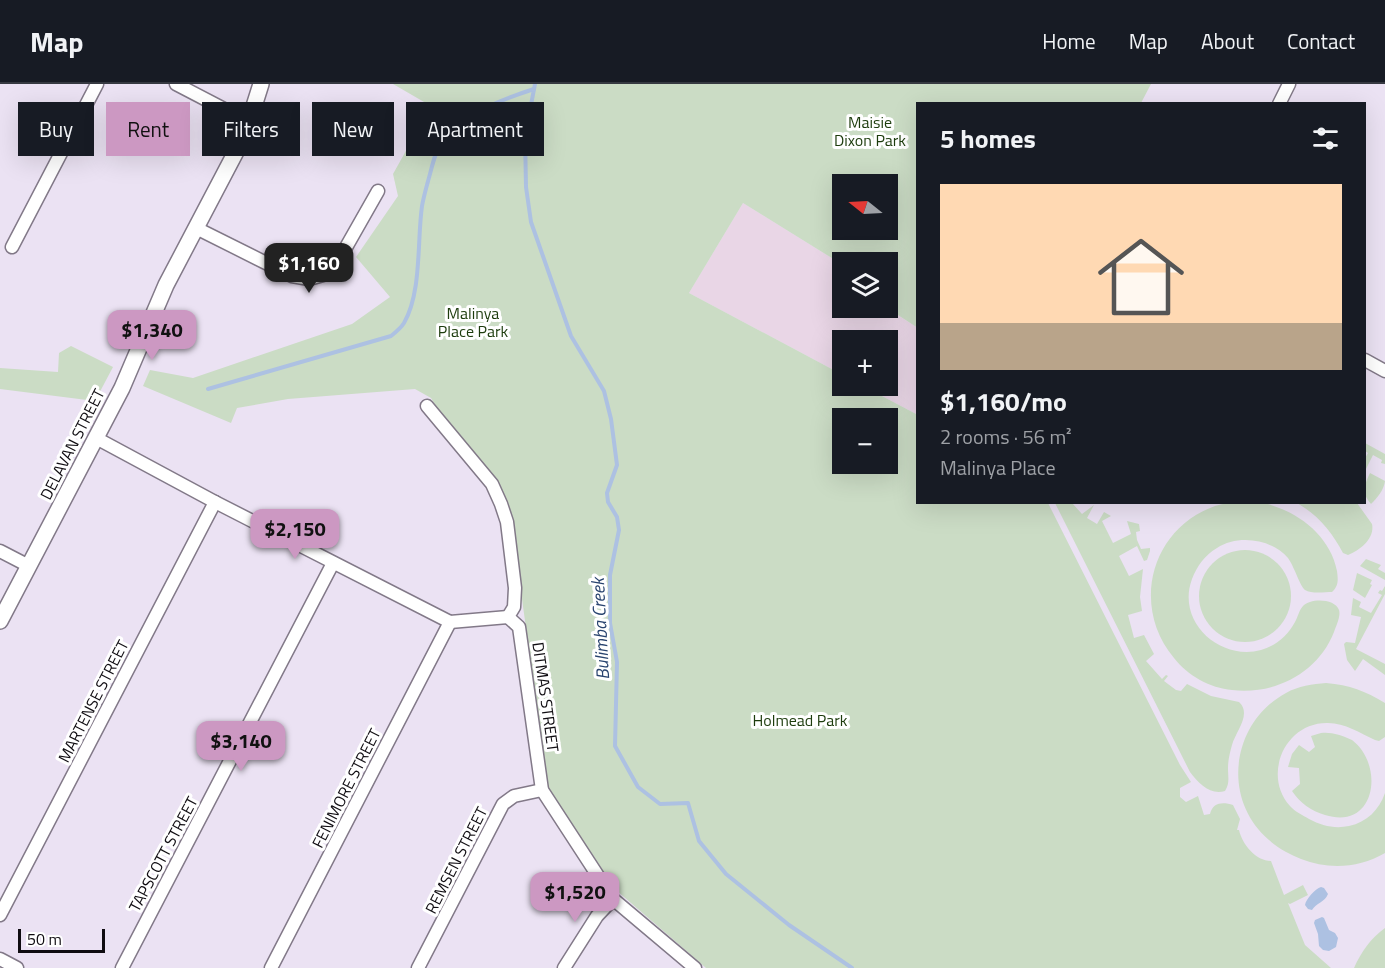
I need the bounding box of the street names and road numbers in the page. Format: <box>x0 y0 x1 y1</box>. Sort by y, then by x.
street label: DELAVAN STREET <box>34 384 111 504</box>
street label: MARTENSE STREET <box>52 635 135 767</box>
street label: DITMAS STREET <box>526 640 566 754</box>
street label: FENIMORE STREET <box>306 724 387 852</box>
street label: TAPSCOTT STREET <box>122 792 204 916</box>
street label: REMSEN STREET <box>419 802 494 918</box>

